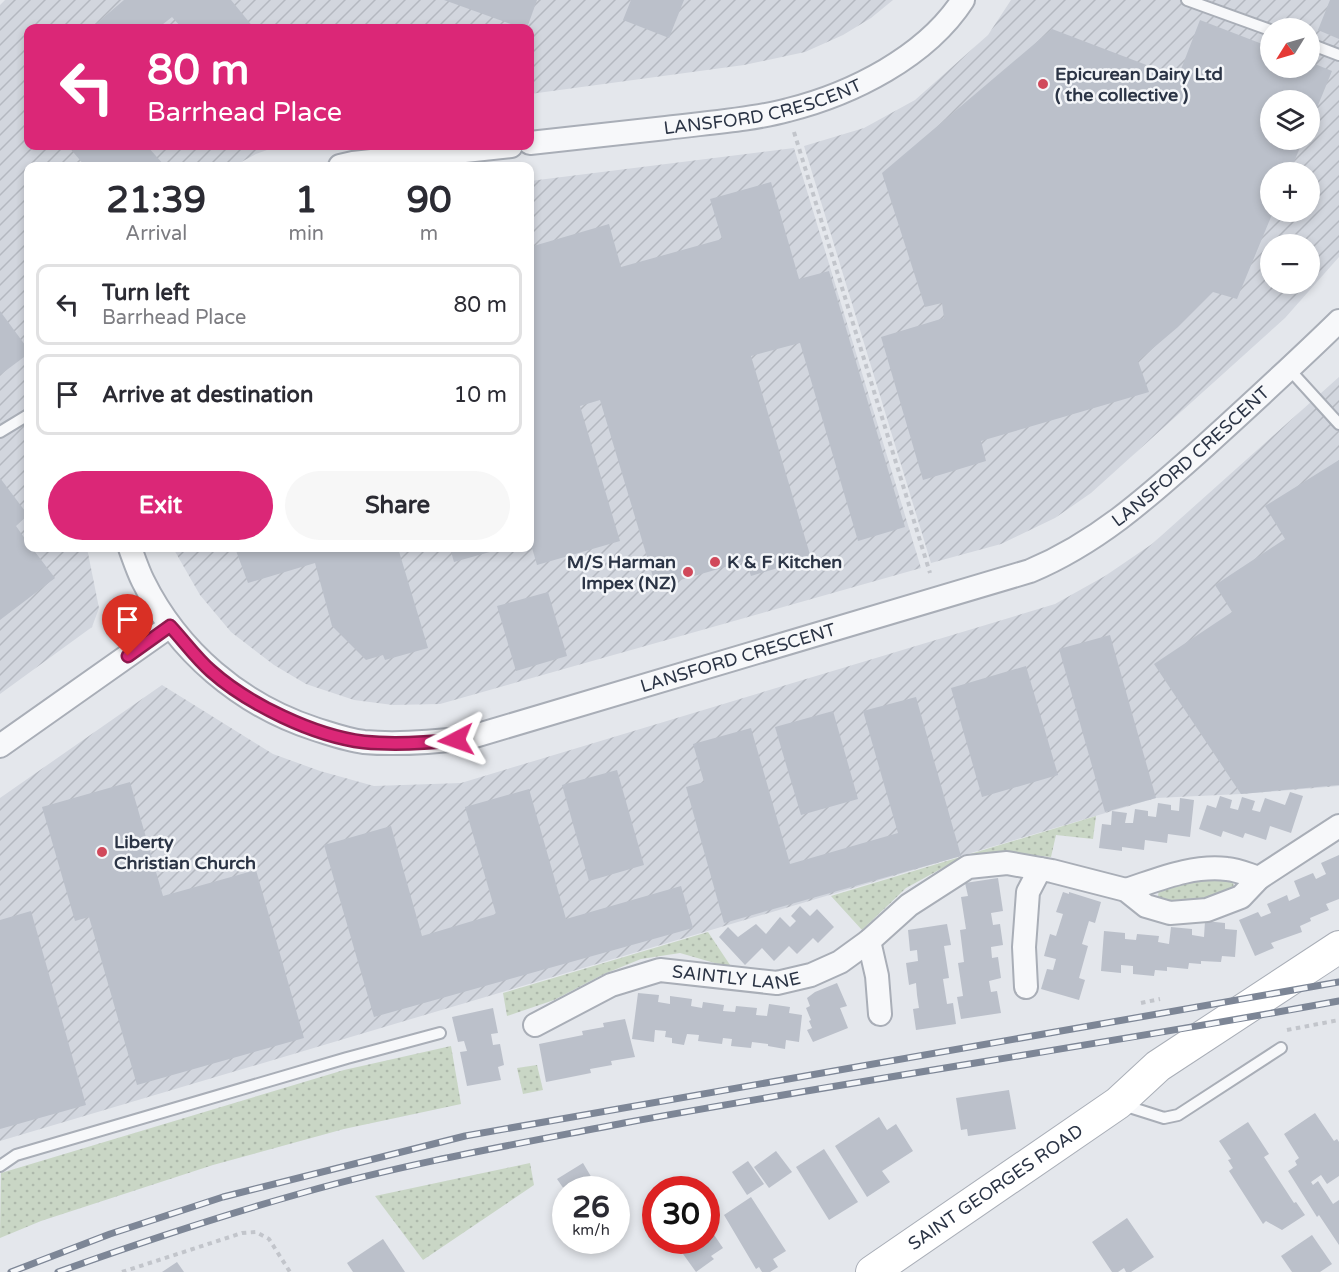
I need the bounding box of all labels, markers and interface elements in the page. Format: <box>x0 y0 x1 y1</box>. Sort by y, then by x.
north arrow <box>1260 18 1320 78</box>
map controls <box>1260 18 1320 294</box>
text: 80 m <box>147 45 249 96</box>
icon: left <box>48 48 126 126</box>
place label: Epicurean Dairy Ltd ( the collective ) <box>1055 63 1223 106</box>
street label: LANSFORD CRESCENT <box>662 74 865 139</box>
marker: Epicurean Dairy Ltd ( the collective ) <box>1036 77 1050 91</box>
button: layers <box>1260 90 1320 150</box>
text: Barrhead Place <box>147 96 342 129</box>
button: + <box>1260 162 1320 222</box>
text: 21:39 <box>106 179 206 222</box>
text: 1 <box>295 179 318 222</box>
text: 90 <box>406 179 452 222</box>
text: Arrival <box>125 222 187 246</box>
text: min <box>289 222 324 246</box>
text: m <box>420 222 438 246</box>
button: − <box>1260 234 1320 294</box>
text: Turn left <box>102 280 190 306</box>
icon: left <box>51 288 84 321</box>
text: 80 m <box>453 292 507 318</box>
text: Barrhead Place <box>102 306 246 330</box>
icon: arrive <box>51 378 84 411</box>
text: Arrive at destination <box>102 382 313 408</box>
text: 10 m <box>453 382 507 408</box>
street label: LANSFORD CRESCENT <box>1107 382 1274 532</box>
button: Exit <box>48 471 273 540</box>
button: Share <box>285 471 510 540</box>
place label: M/S Harman Impex (NZ) <box>567 551 676 594</box>
place label: K & F Kitchen <box>727 551 842 573</box>
marker: K & F Kitchen <box>708 555 722 569</box>
marker: M/S Harman Impex (NZ) <box>681 565 695 579</box>
pin <box>102 594 153 656</box>
icon: arrive <box>111 603 144 636</box>
street label: LANSFORD CRESCENT <box>638 618 838 697</box>
position arrow <box>424 708 488 772</box>
place label: Liberty Christian Church <box>114 831 256 874</box>
marker: Liberty Christian Church <box>95 845 109 859</box>
street label: SAINTLY LANE <box>671 960 803 994</box>
street label: SAINT GEORGES ROAD <box>904 1119 1087 1255</box>
speed limit sign: 30 <box>642 1176 720 1254</box>
text: 26 <box>572 1189 610 1226</box>
text: km/h <box>572 1221 610 1239</box>

